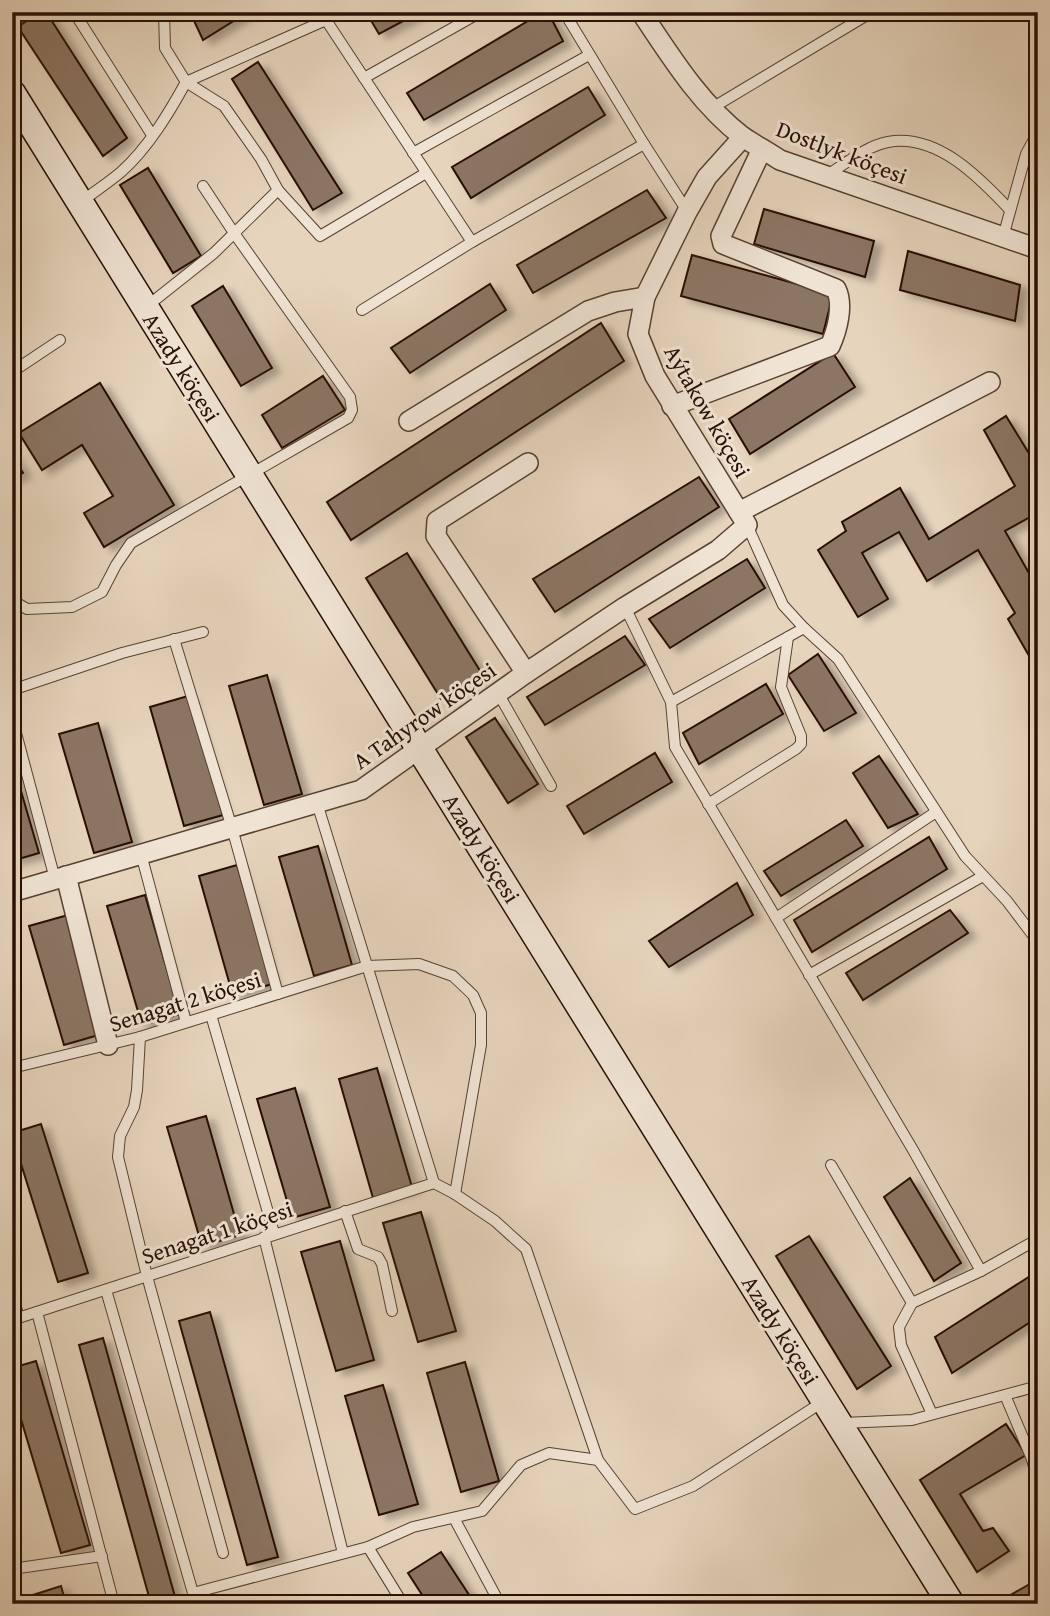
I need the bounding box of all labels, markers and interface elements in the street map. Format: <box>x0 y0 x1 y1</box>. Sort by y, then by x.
street label: Dostlyk köçesi <box>772 112 912 192</box>
street label: Azady köçesi <box>135 306 229 428</box>
street label: Aýtakow köçesi <box>657 338 759 484</box>
street label: A Tahyrow köçesi <box>346 653 502 777</box>
street label: Azady köçesi <box>435 787 529 909</box>
street label: Senagat 2 köçesi <box>105 962 265 1040</box>
street label: Senagat 1 köçesi <box>137 1192 297 1272</box>
street label: Azady köçesi <box>734 1269 828 1391</box>

